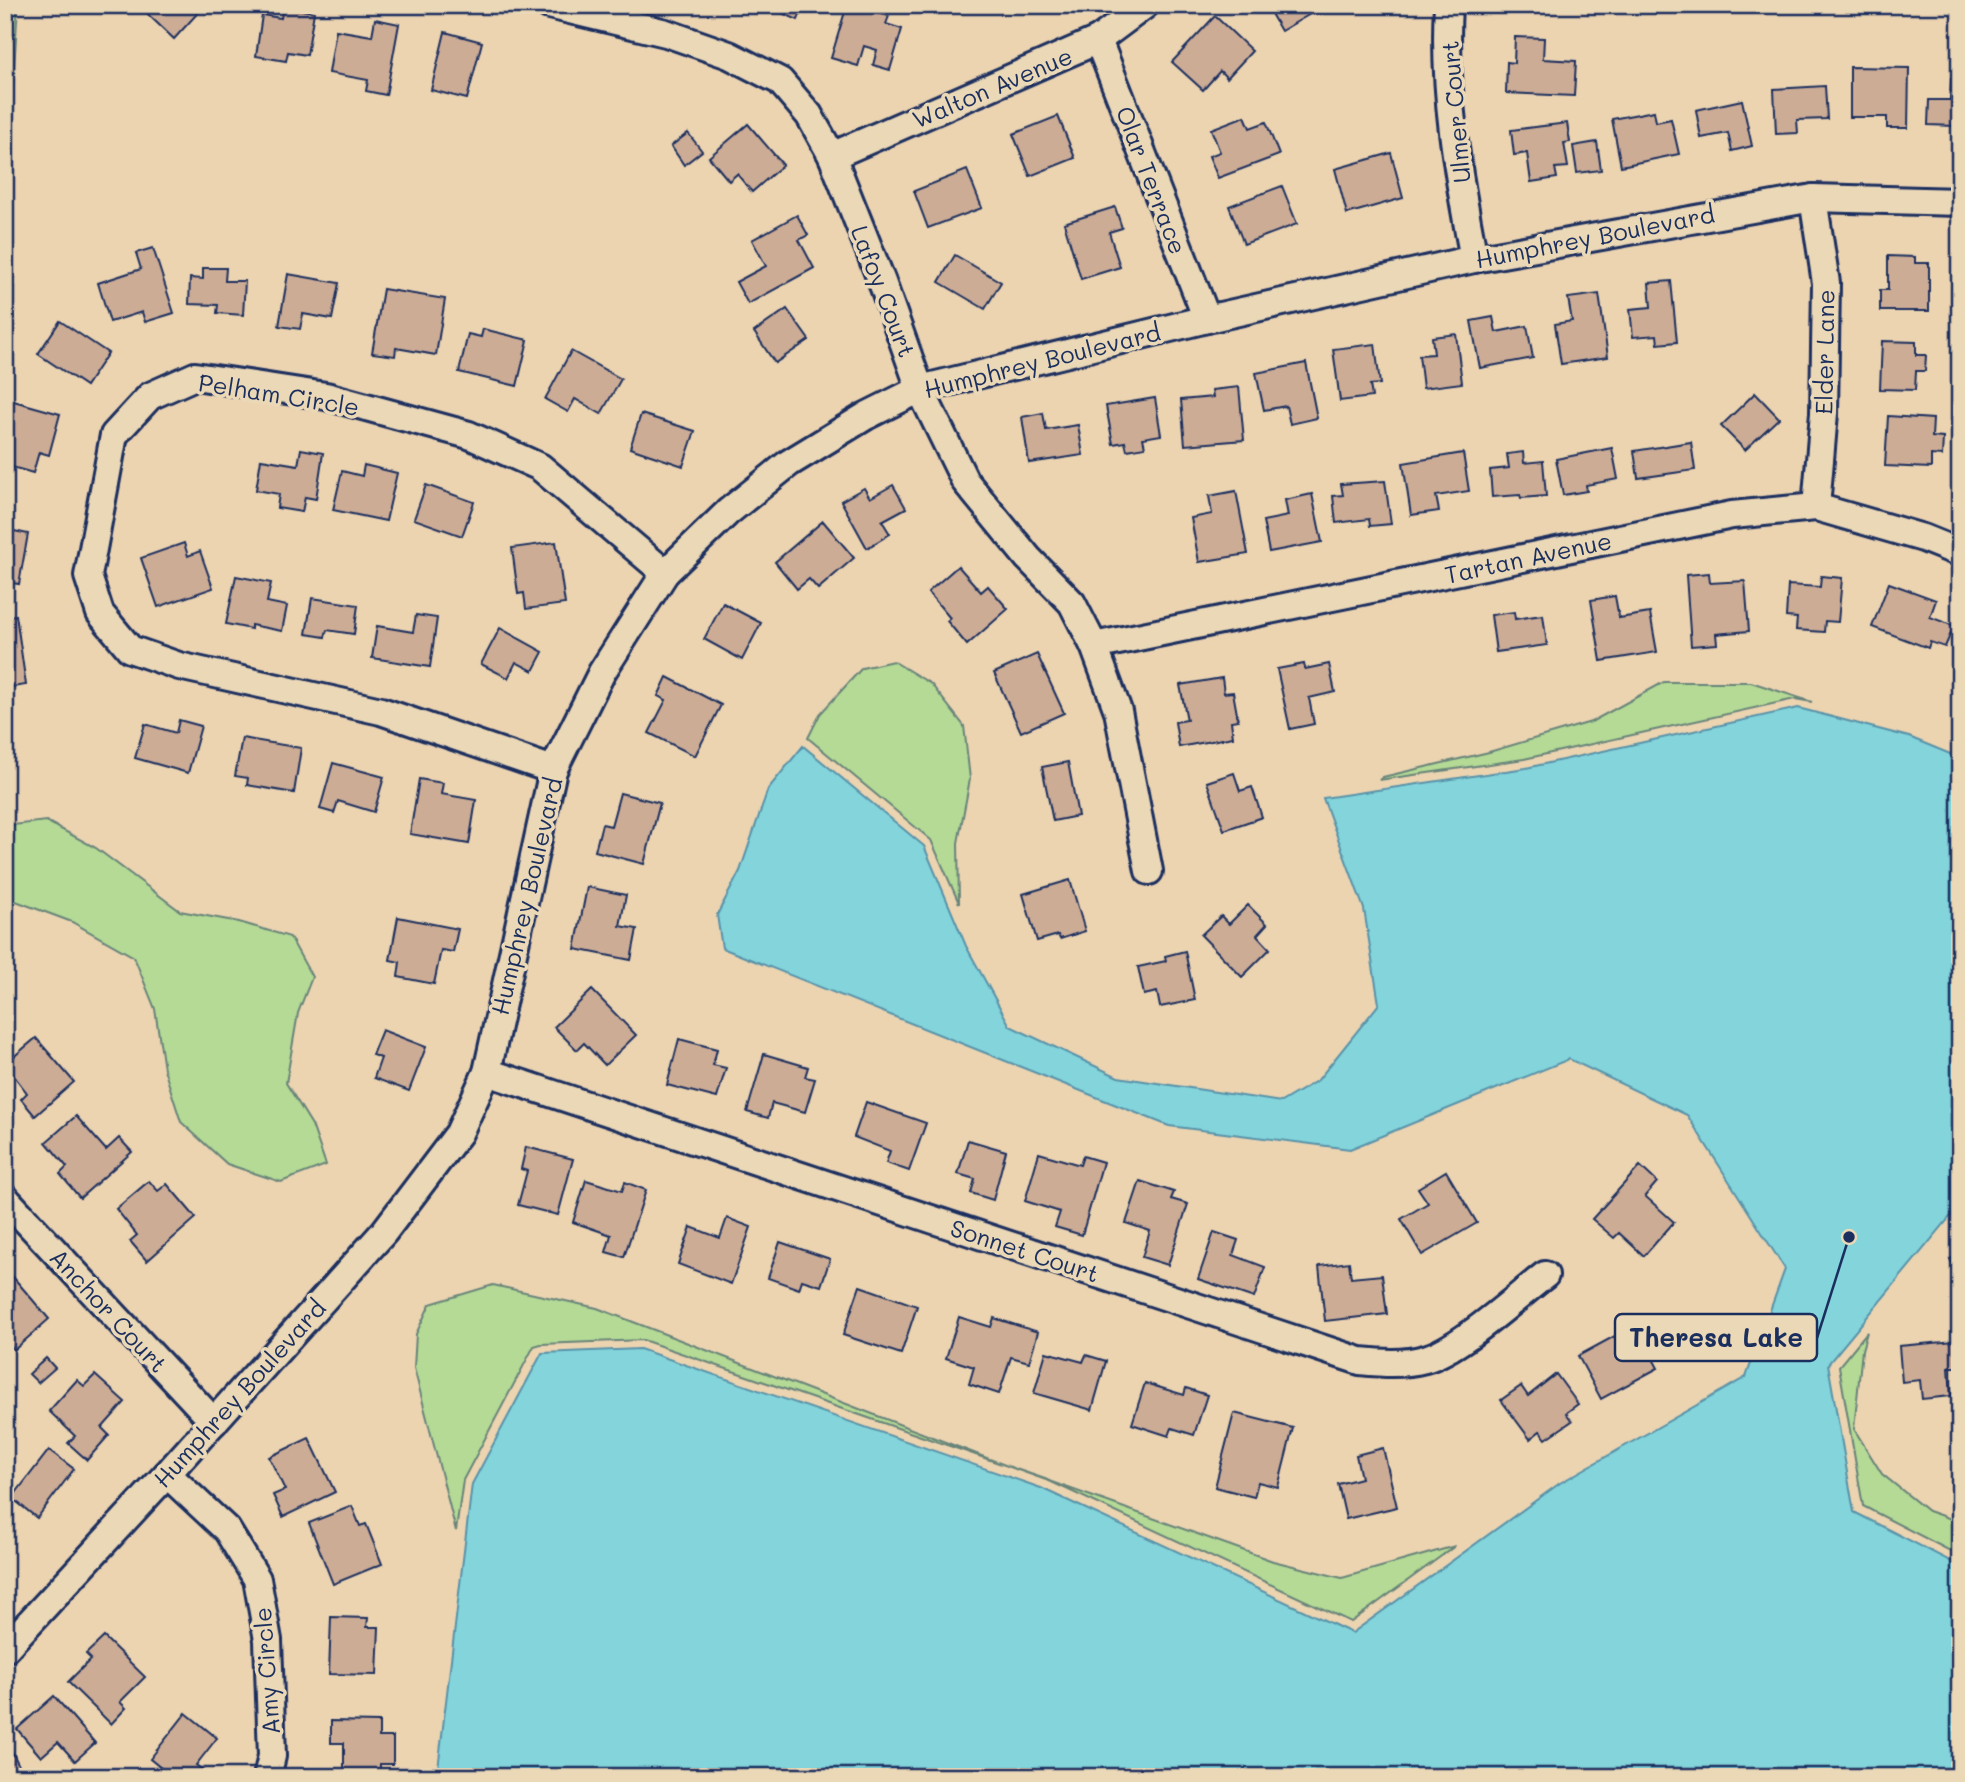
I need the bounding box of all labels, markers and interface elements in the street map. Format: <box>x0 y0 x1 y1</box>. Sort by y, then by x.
street label: Walton Avenue <box>907 39 1077 135</box>
street label: Ulmer Court <box>1433 39 1477 185</box>
street label: Olar Terrace <box>1110 102 1194 258</box>
street label: Humphrey Boulevard <box>1473 198 1717 274</box>
street label: Lafoy Court <box>845 221 923 361</box>
street label: Elder Lane <box>1807 289 1841 415</box>
street label: Humphrey Boulevard <box>920 316 1164 404</box>
street label: Pelham Circle <box>196 366 362 422</box>
street label: Tartan Avenue <box>1442 524 1614 590</box>
street label: Humphrey Boulevard <box>484 774 568 1018</box>
street label: Sonnet Court <box>947 1211 1103 1289</box>
street label: Anchor Court <box>44 1241 174 1379</box>
street label: Humphrey Boulevard <box>146 1292 332 1494</box>
callout: Theresa Lake <box>1615 1314 1817 1361</box>
text: Theresa Lake <box>1629 1320 1803 1354</box>
street label: Amy Circle <box>246 1606 286 1736</box>

